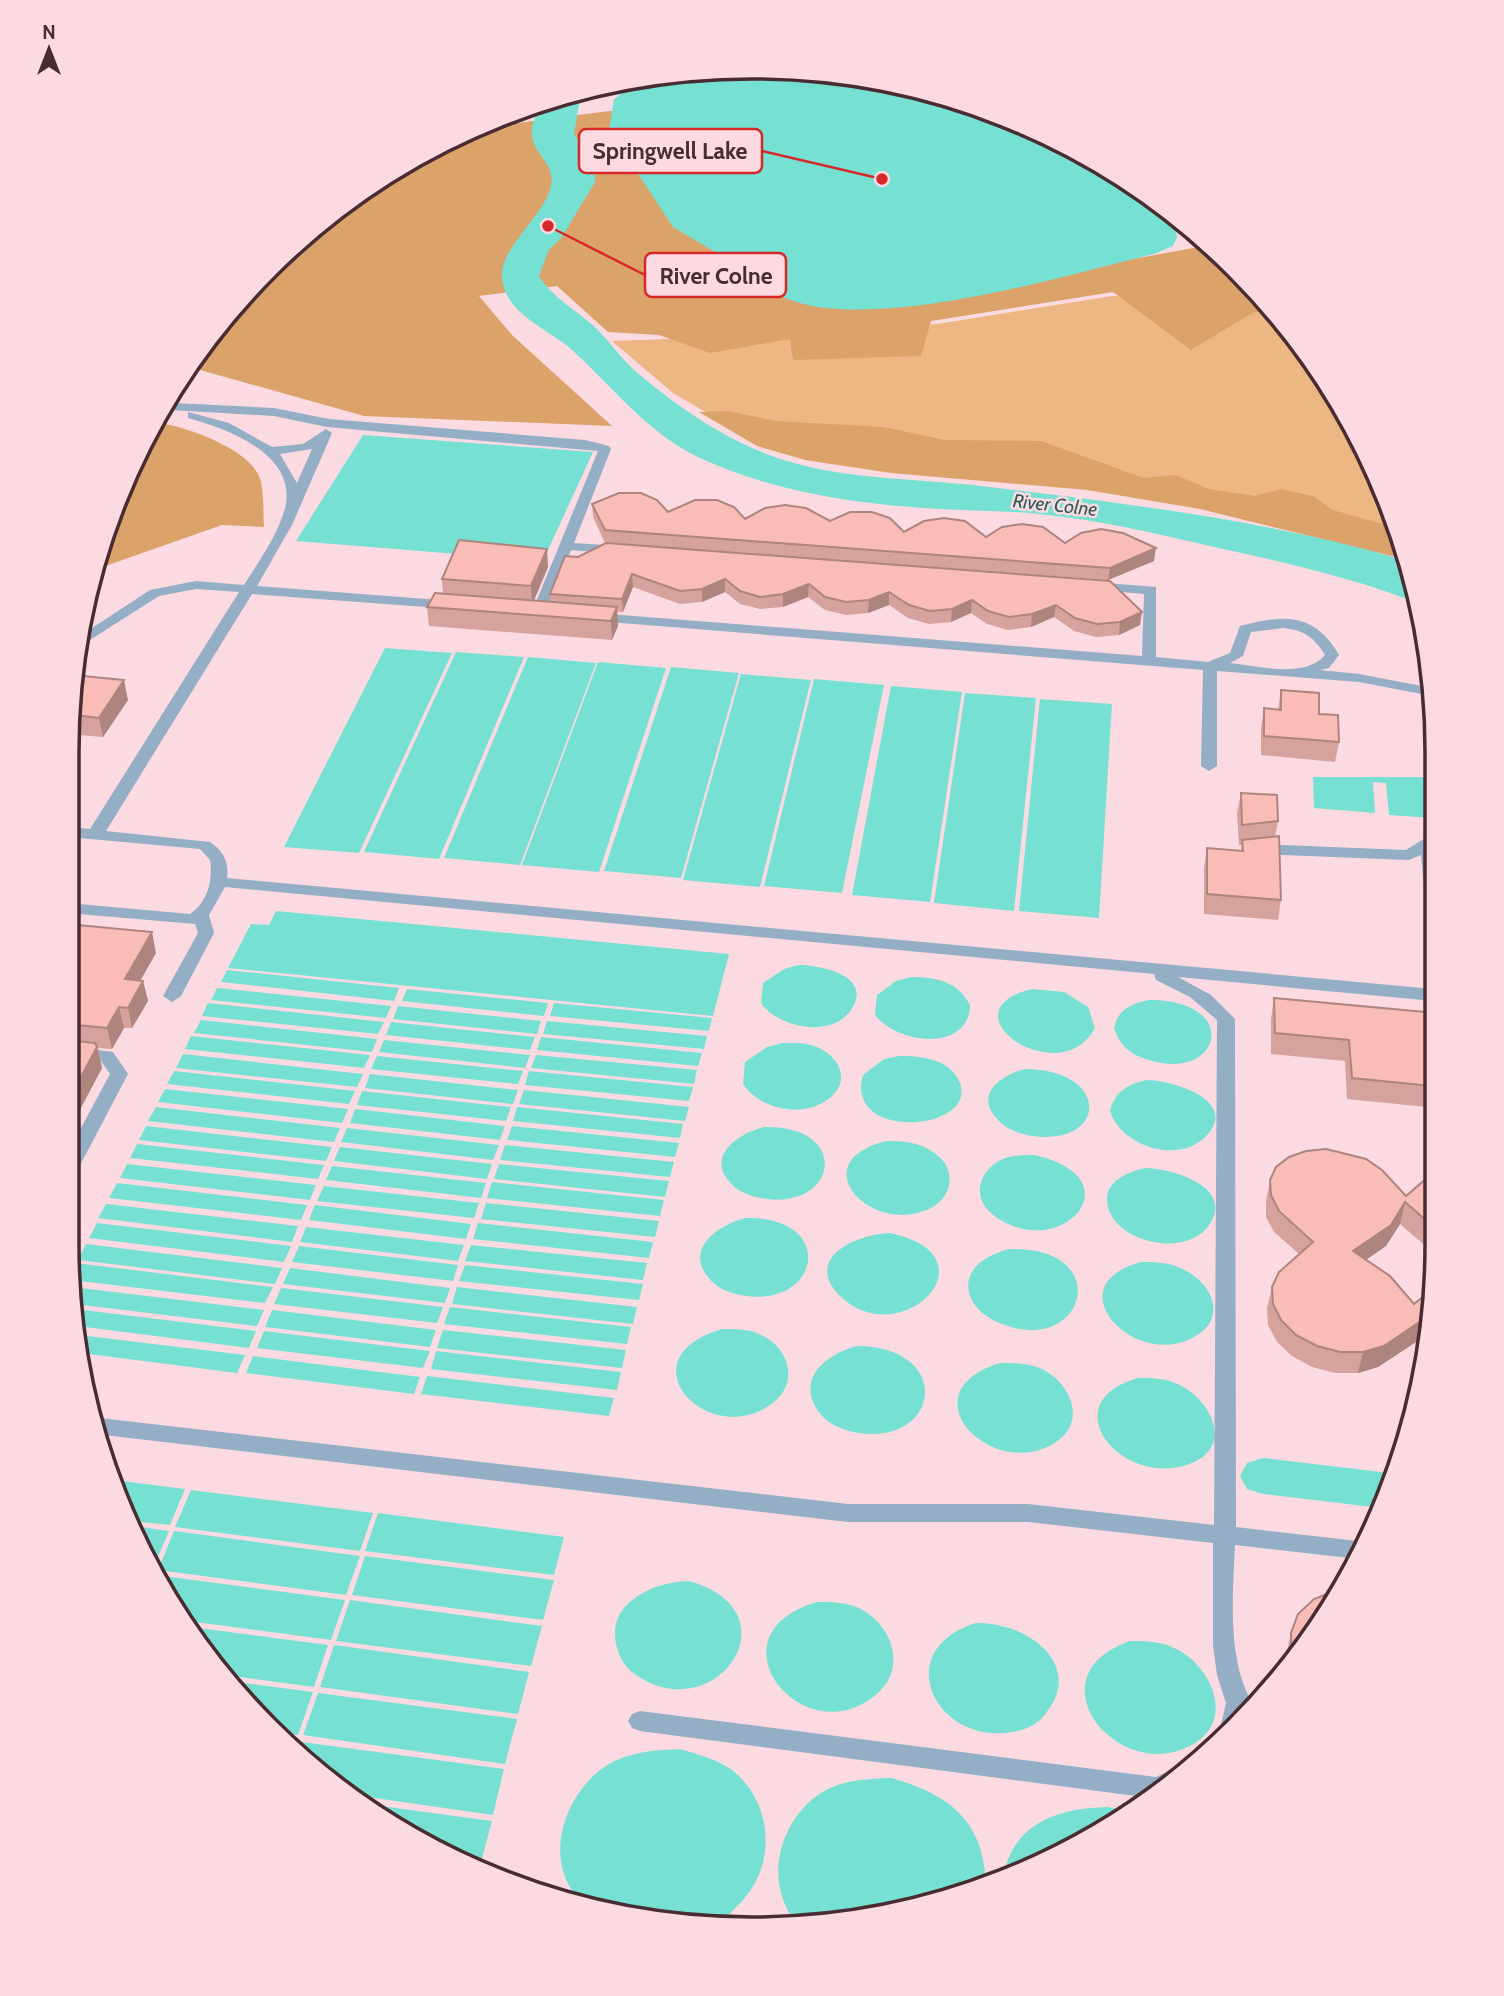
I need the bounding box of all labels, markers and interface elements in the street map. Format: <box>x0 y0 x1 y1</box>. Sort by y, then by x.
north arrow <box>14 14 84 84</box>
text: N <box>42 21 56 44</box>
callout: Springwell Lake <box>579 129 762 173</box>
text: Springwell Lake <box>593 137 748 165</box>
callout: River Colne <box>645 253 786 297</box>
text: River Colne <box>659 262 773 290</box>
water label: River Colne <box>1012 489 1098 521</box>

